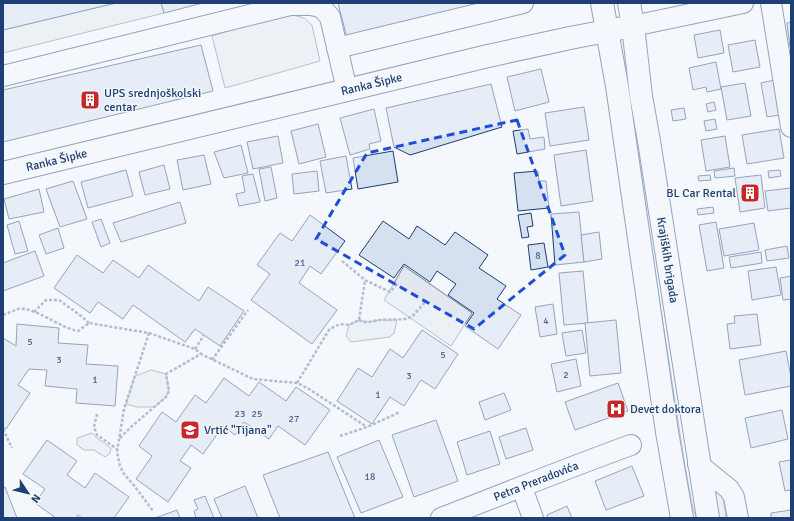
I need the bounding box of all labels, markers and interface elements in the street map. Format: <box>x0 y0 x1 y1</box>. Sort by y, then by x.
street label: Ranka Šipke <box>339 69 404 99</box>
place label: UPS srednjoškolski centar <box>104 86 201 115</box>
building icon: UPS srednjoškolski centar <box>79 89 101 111</box>
street label: Ranka Šipke <box>24 145 89 175</box>
building icon: BL Car Rental <box>739 182 761 204</box>
place label: BL Car Rental <box>666 186 736 201</box>
street label: Krajiških brigada <box>653 216 682 304</box>
house number: 8 <box>535 250 541 262</box>
house number: 21 <box>295 257 305 269</box>
house number: 4 <box>543 315 549 327</box>
house number: 5 <box>27 336 33 348</box>
house number: 5 <box>440 349 446 361</box>
house number: 3 <box>56 354 62 366</box>
house number: 2 <box>563 369 569 381</box>
house number: 3 <box>406 370 412 382</box>
house number: 1 <box>92 374 98 386</box>
house number: 1 <box>375 389 381 401</box>
hospital icon: Devet doktora <box>605 398 627 420</box>
place label: Devet doktora <box>630 402 701 417</box>
house number: 23 <box>235 408 245 420</box>
house number: 25 <box>252 408 262 420</box>
house number: 27 <box>289 413 299 425</box>
school or university icon: Vrtić "Tijana" <box>179 419 201 441</box>
place label: Vrtić "Tijana" <box>204 423 272 438</box>
street label: Petra Preradovića <box>491 458 581 504</box>
house number: 18 <box>365 471 375 483</box>
north arrow <box>8 473 48 513</box>
text: N <box>28 492 43 505</box>

